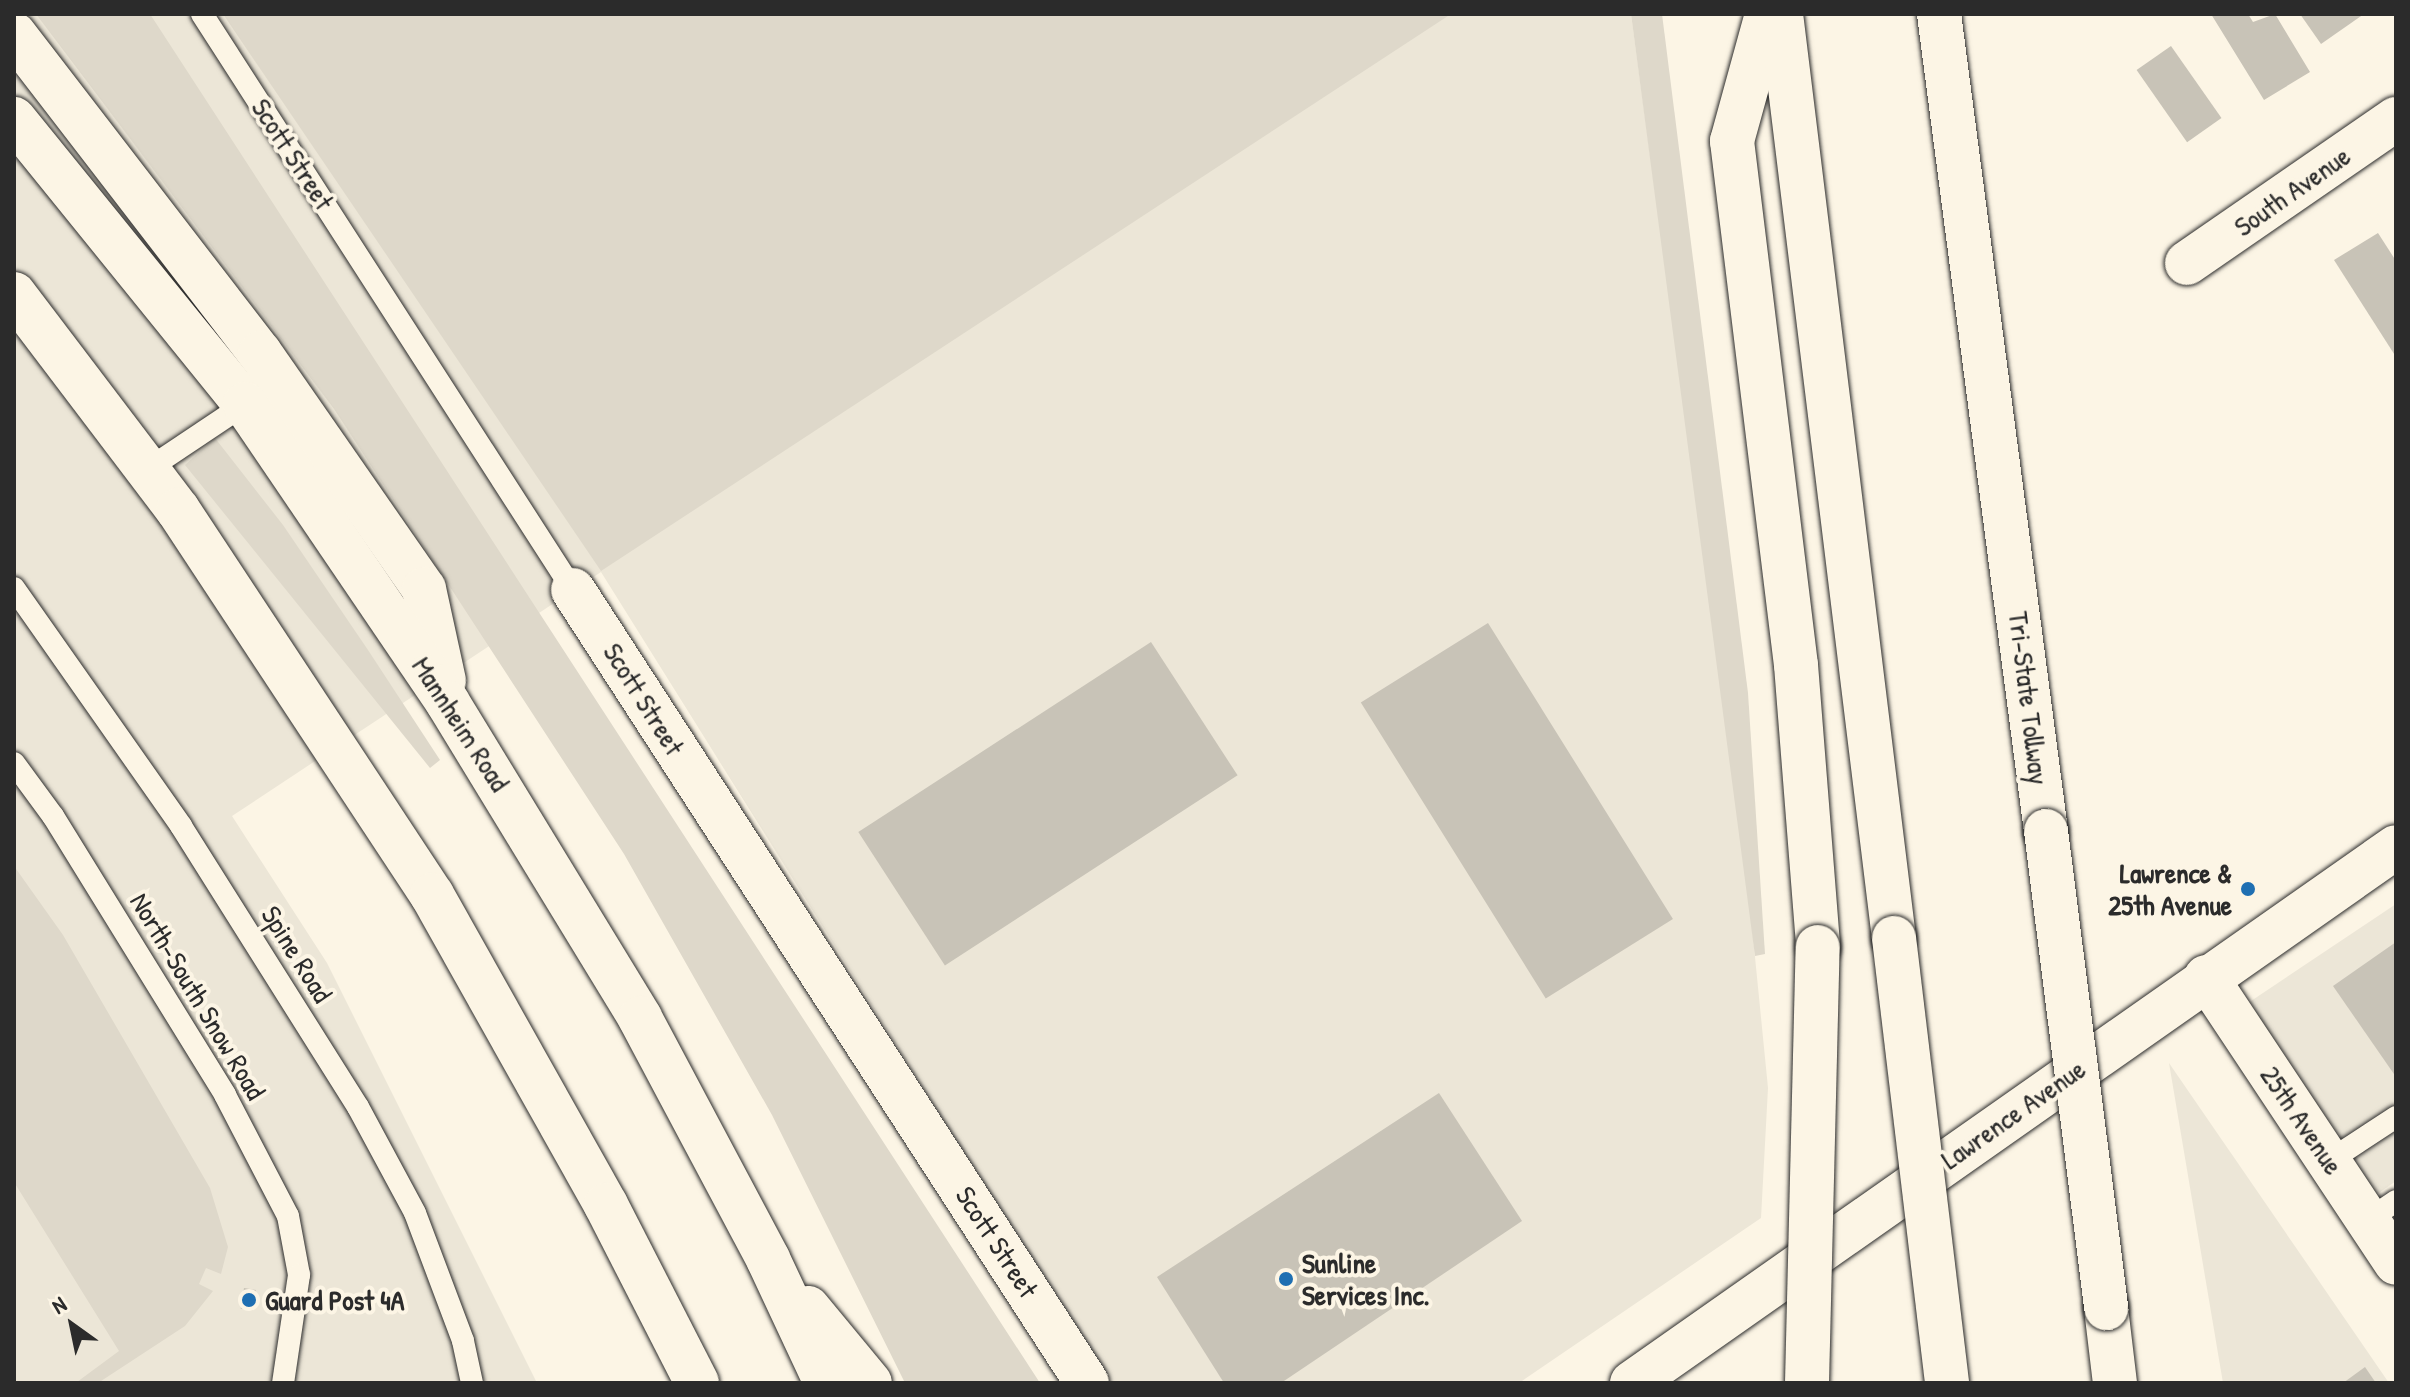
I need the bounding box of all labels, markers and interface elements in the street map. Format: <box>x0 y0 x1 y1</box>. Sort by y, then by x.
street label: Scott Street <box>245 92 341 216</box>
street label: South Avenue <box>2227 139 2357 243</box>
street label: Tri-State Tollway <box>2002 609 2056 787</box>
street label: Scott Street <box>596 637 692 761</box>
street label: Mannheim Road <box>405 650 517 798</box>
place label: Lawrence & 25th Avenue <box>2108 856 2232 922</box>
marker: Lawrence & 25th Avenue <box>2239 880 2257 898</box>
street label: North-South Snow Road <box>123 887 273 1105</box>
street label: Spine Road <box>254 900 340 1008</box>
street label: Lawrence Avenue <box>1934 1052 2092 1176</box>
street label: 25th Avenue <box>2253 1059 2351 1181</box>
street label: Scott Street <box>949 1180 1045 1304</box>
place label: Sunline Services Inc. <box>1302 1246 1430 1312</box>
marker: Sunline Services Inc. <box>1277 1270 1295 1288</box>
place label: Guard Post 4A <box>265 1283 405 1317</box>
north arrow <box>32 1285 112 1365</box>
text: N <box>46 1289 72 1321</box>
marker: Guard Post 4A <box>240 1291 258 1309</box>

